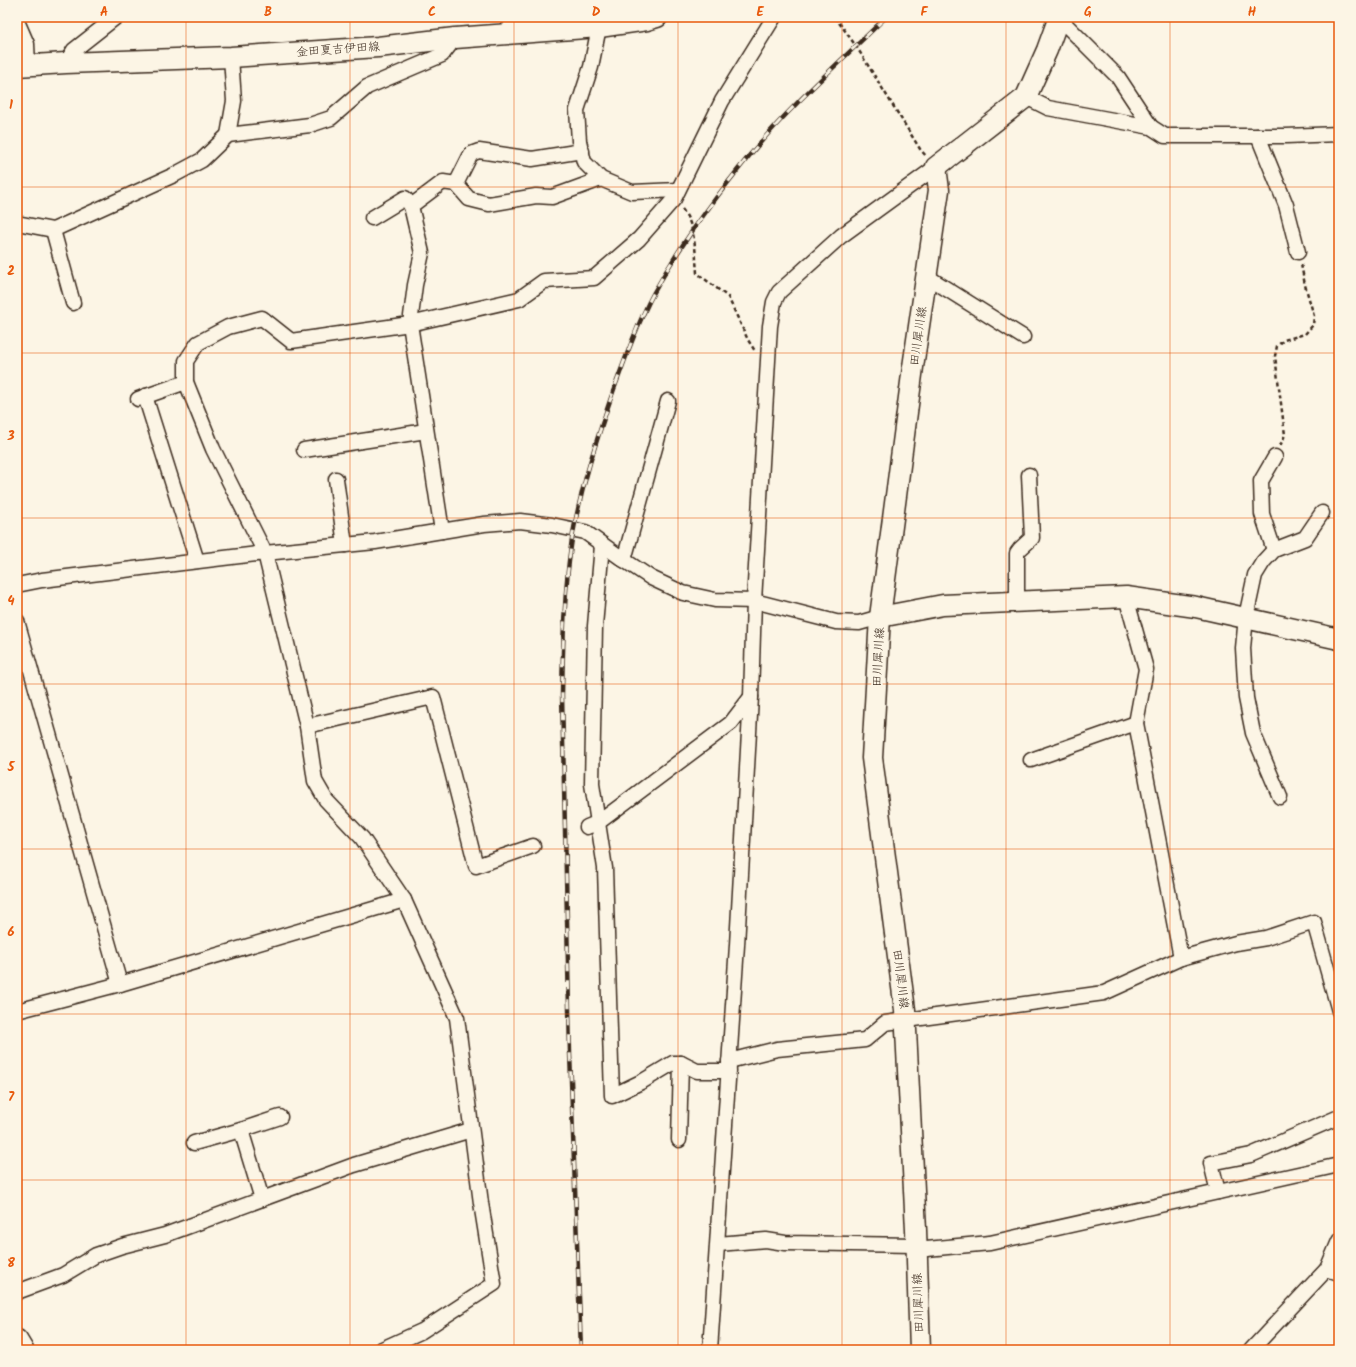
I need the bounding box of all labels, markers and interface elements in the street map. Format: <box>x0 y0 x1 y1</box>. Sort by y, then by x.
text: A <box>100 2 108 23</box>
text: B <box>264 2 272 23</box>
text: C <box>428 2 436 23</box>
text: D <box>592 2 601 23</box>
text: E <box>756 2 764 23</box>
text: F <box>920 2 928 23</box>
text: G <box>1084 2 1092 23</box>
text: H <box>1248 2 1257 23</box>
street label: 金田夏吉伊田線 <box>295 37 381 62</box>
text: 1 <box>9 95 13 116</box>
text: 2 <box>7 261 15 282</box>
street label: 田川犀川線 <box>905 305 932 367</box>
text: 3 <box>6 426 15 447</box>
text: 4 <box>7 591 15 612</box>
street label: 田川犀川線 <box>867 627 890 687</box>
text: 5 <box>7 757 16 778</box>
text: 6 <box>7 922 15 943</box>
street label: 田川犀川線 <box>887 948 914 1010</box>
text: 7 <box>8 1087 15 1108</box>
text: 8 <box>7 1253 15 1274</box>
street label: 田川犀川線 <box>908 1273 929 1333</box>

